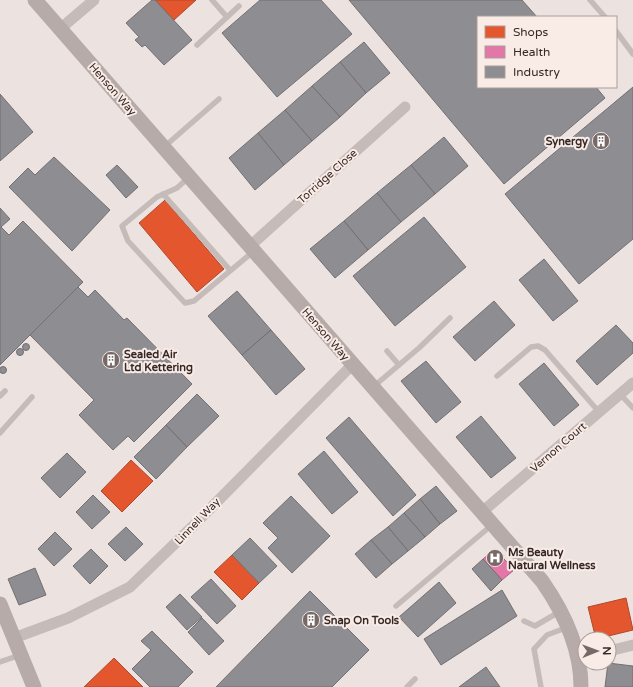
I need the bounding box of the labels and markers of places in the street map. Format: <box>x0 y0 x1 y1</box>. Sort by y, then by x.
building icon: Synergy <box>591 131 611 151</box>
place label: Synergy <box>546 135 588 149</box>
place label: Sealed Air Ltd Kettering <box>124 348 193 375</box>
building icon: Sealed Air Ltd Kettering <box>101 350 121 370</box>
place label: Ms Beauty Natural Wellness <box>508 546 596 572</box>
hospital icon: Ms Beauty Natural Wellness <box>485 548 505 568</box>
building icon: Snap On Tools <box>301 610 321 630</box>
place label: Snap On Tools <box>324 614 400 628</box>

